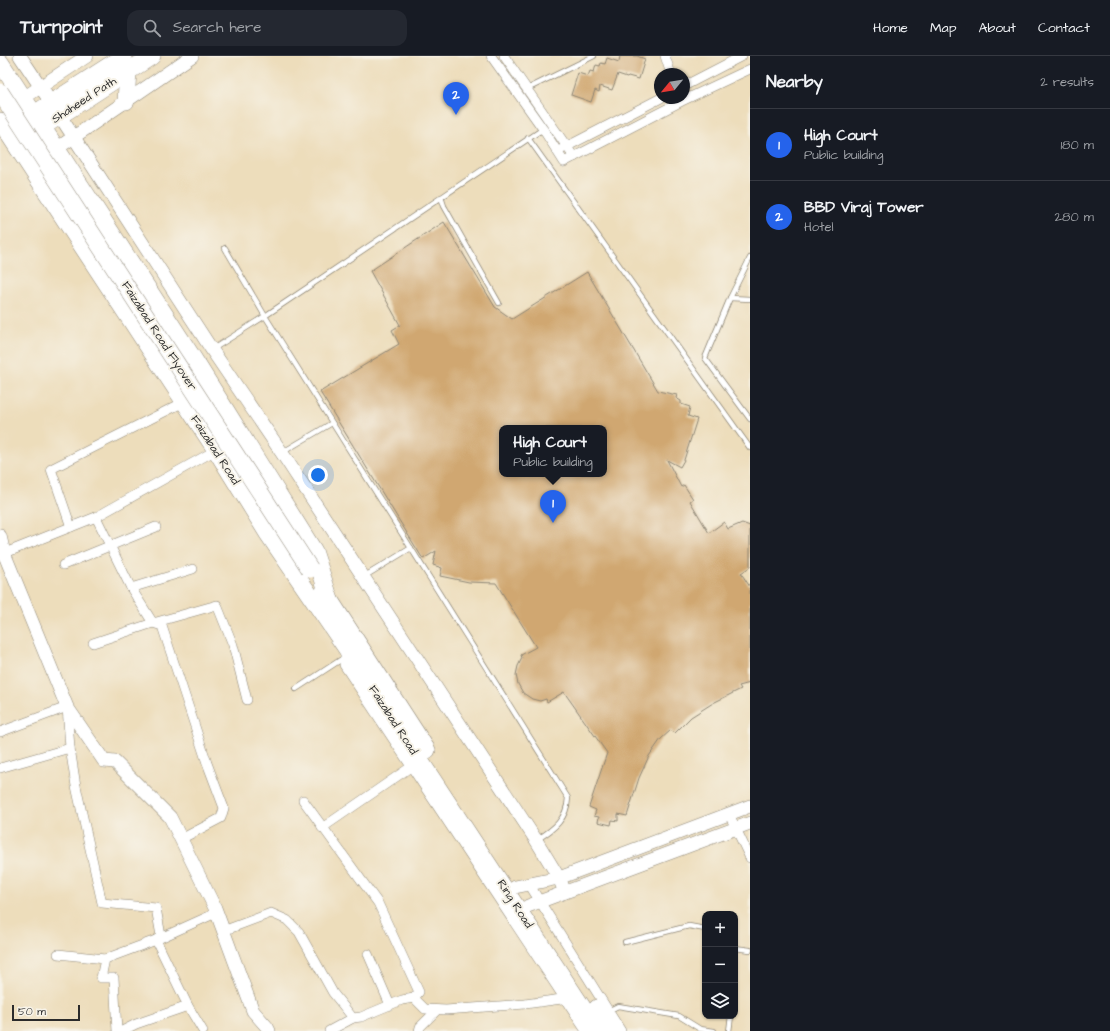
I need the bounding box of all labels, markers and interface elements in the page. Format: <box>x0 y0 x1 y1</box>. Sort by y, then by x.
search box <box>127 10 407 46</box>
text: Turnpoint <box>20 14 103 41</box>
icon: search <box>141 17 163 39</box>
text: Search here <box>173 17 261 38</box>
text: Home <box>873 18 908 38</box>
text: Map <box>930 18 956 38</box>
text: About <box>978 18 1016 38</box>
text: Contact <box>1038 18 1090 38</box>
north arrow <box>654 68 690 104</box>
text: Nearby <box>766 70 823 94</box>
street label: Shaheed Path <box>48 73 120 127</box>
text: 2 results <box>1040 73 1094 91</box>
pin: 2 <box>443 82 469 115</box>
text: High Court <box>804 125 878 146</box>
text: 1 <box>778 136 780 154</box>
text: 180 m <box>1060 136 1094 154</box>
text: Public building <box>804 146 883 164</box>
text: BBD Viraj Tower <box>804 197 924 218</box>
text: 2 <box>775 208 783 226</box>
text: 280 m <box>1055 208 1094 226</box>
text: Hotel <box>804 218 834 236</box>
street label: Faizabad Road Flyover <box>116 278 201 395</box>
street label: Faizabad Road <box>186 412 244 488</box>
popup <box>499 425 607 477</box>
text: High Court <box>513 432 587 453</box>
text: Public building <box>513 453 593 471</box>
your location <box>308 465 328 485</box>
pin: 1 <box>540 490 566 523</box>
street label: Faizabad Road <box>364 682 422 758</box>
street label: Ring Road <box>492 876 537 932</box>
map controls <box>702 911 738 1019</box>
button: + <box>702 911 738 947</box>
button: − <box>702 947 738 983</box>
button: layers <box>702 983 738 1019</box>
scale bar <box>12 1003 80 1022</box>
text: 50 m <box>18 1004 46 1019</box>

